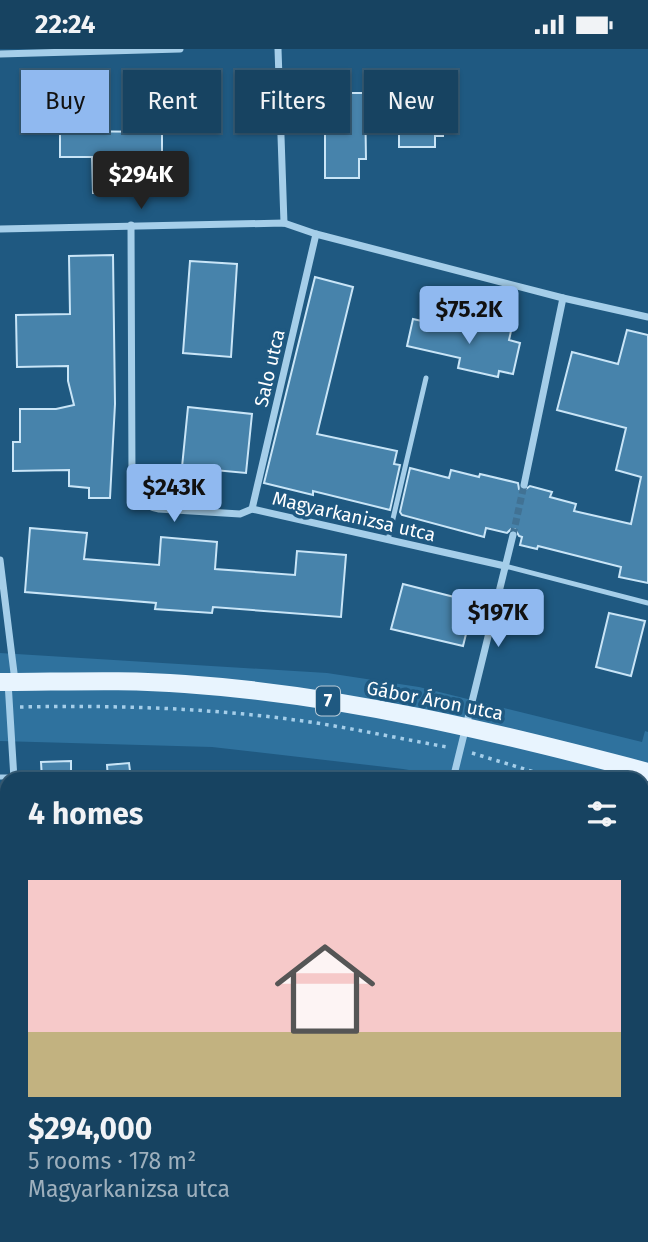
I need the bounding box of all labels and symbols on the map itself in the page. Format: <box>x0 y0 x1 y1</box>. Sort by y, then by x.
pin: $294K <box>92 151 190 211</box>
pin: $75.2K <box>412 287 526 346</box>
street label: Salo utca <box>249 327 290 409</box>
pin: $243K <box>125 465 223 524</box>
street label: Magyarkanizsa utca <box>270 487 438 546</box>
pin: $197K <box>449 589 547 649</box>
street label: Gábor Áron utca <box>365 676 505 725</box>
road number: 7 <box>316 687 340 715</box>

